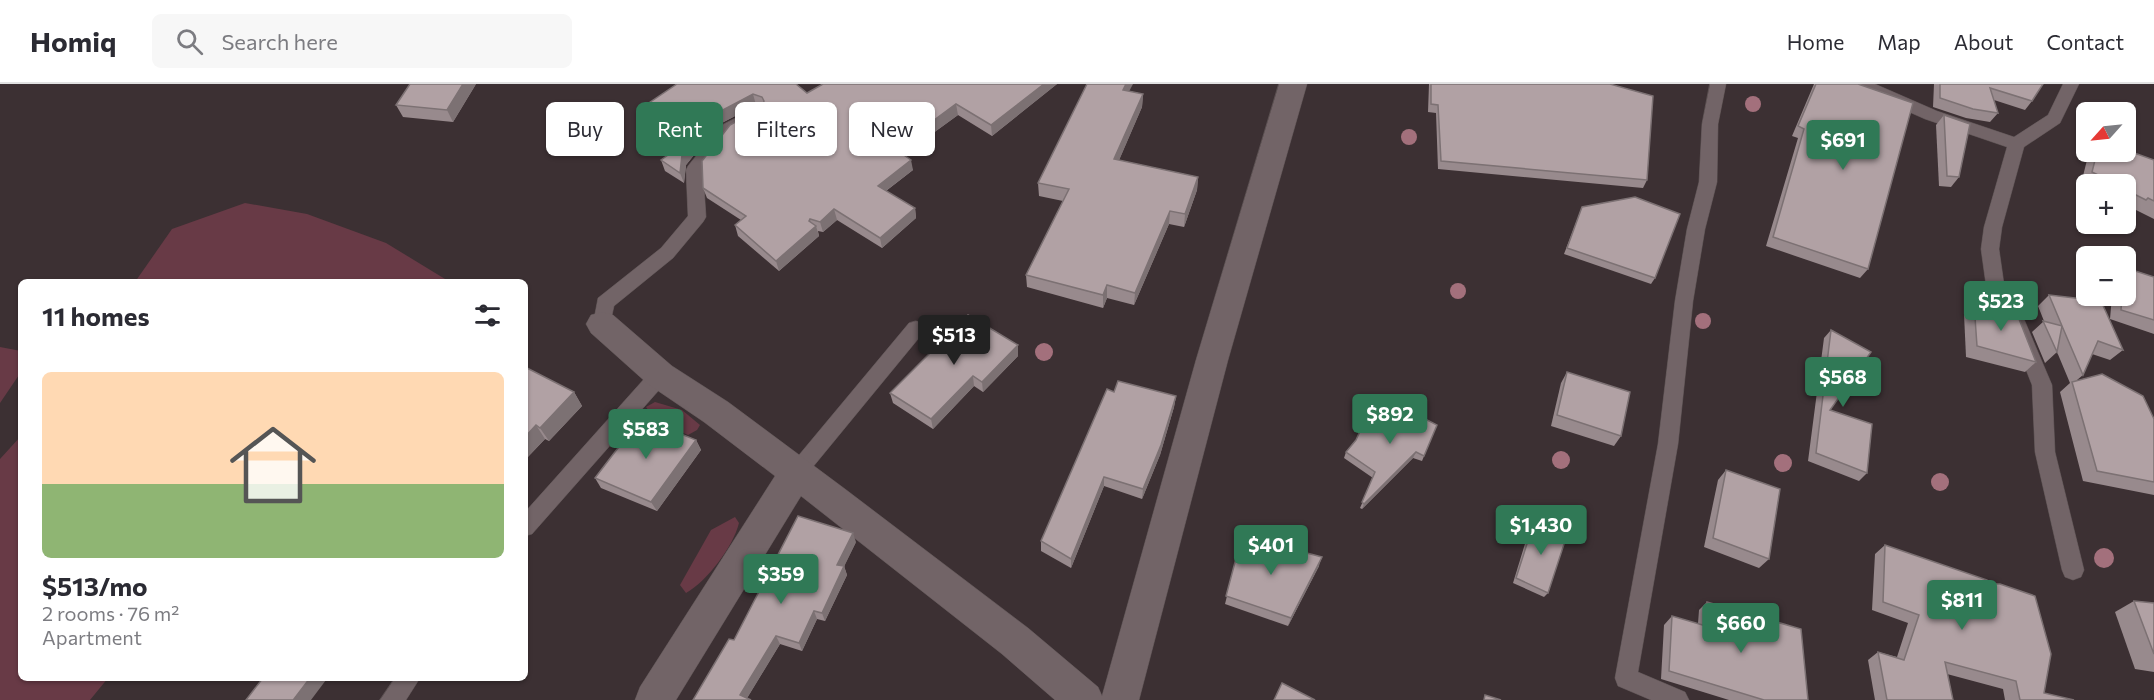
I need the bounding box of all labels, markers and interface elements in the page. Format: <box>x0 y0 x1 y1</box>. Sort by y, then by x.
search box <box>152 14 572 68</box>
text: Homiq <box>30 24 116 58</box>
icon: search <box>173 25 206 58</box>
text: Search here <box>221 28 338 55</box>
text: Home <box>1787 29 1844 54</box>
text: Map <box>1877 29 1921 54</box>
text: About <box>1954 29 2013 54</box>
text: Contact <box>2046 29 2124 54</box>
chip: Buy <box>546 102 624 156</box>
chip: Rent <box>636 102 723 156</box>
chip: Filters <box>735 102 837 156</box>
chip: New <box>849 102 935 156</box>
north arrow <box>2076 102 2136 162</box>
map controls <box>2076 102 2136 306</box>
pin: $691 <box>1807 120 1879 171</box>
text: $691 <box>1821 127 1865 151</box>
button: + <box>2076 174 2136 234</box>
button: − <box>2076 246 2136 306</box>
pin: $523 <box>1965 281 2037 332</box>
text: $523 <box>1978 288 2024 312</box>
icon: filters <box>471 299 504 332</box>
text: 11 homes <box>42 300 150 331</box>
pin: $513 <box>918 315 990 366</box>
text: $513 <box>932 322 976 346</box>
pin: $568 <box>1807 357 1879 408</box>
text: $568 <box>1819 364 1867 388</box>
pin: $892 <box>1354 394 1426 445</box>
text: $892 <box>1366 401 1414 425</box>
pin: $583 <box>610 409 682 460</box>
icon: home <box>219 411 327 519</box>
text: $583 <box>622 416 670 440</box>
pin: $1,430 <box>1492 505 1590 556</box>
text: $1,430 <box>1510 512 1572 536</box>
pin: $401 <box>1235 525 1307 576</box>
text: $401 <box>1248 532 1294 556</box>
pin: $359 <box>745 554 817 605</box>
text: $359 <box>757 561 805 585</box>
text: $513/mo <box>42 570 148 601</box>
pin: $811 <box>1926 580 1998 631</box>
text: $811 <box>1941 587 1983 611</box>
text: 2 rooms · 76 m² <box>42 601 179 625</box>
pin: $660 <box>1705 603 1777 654</box>
text: $660 <box>1716 610 1766 634</box>
text: Apartment <box>42 625 142 649</box>

